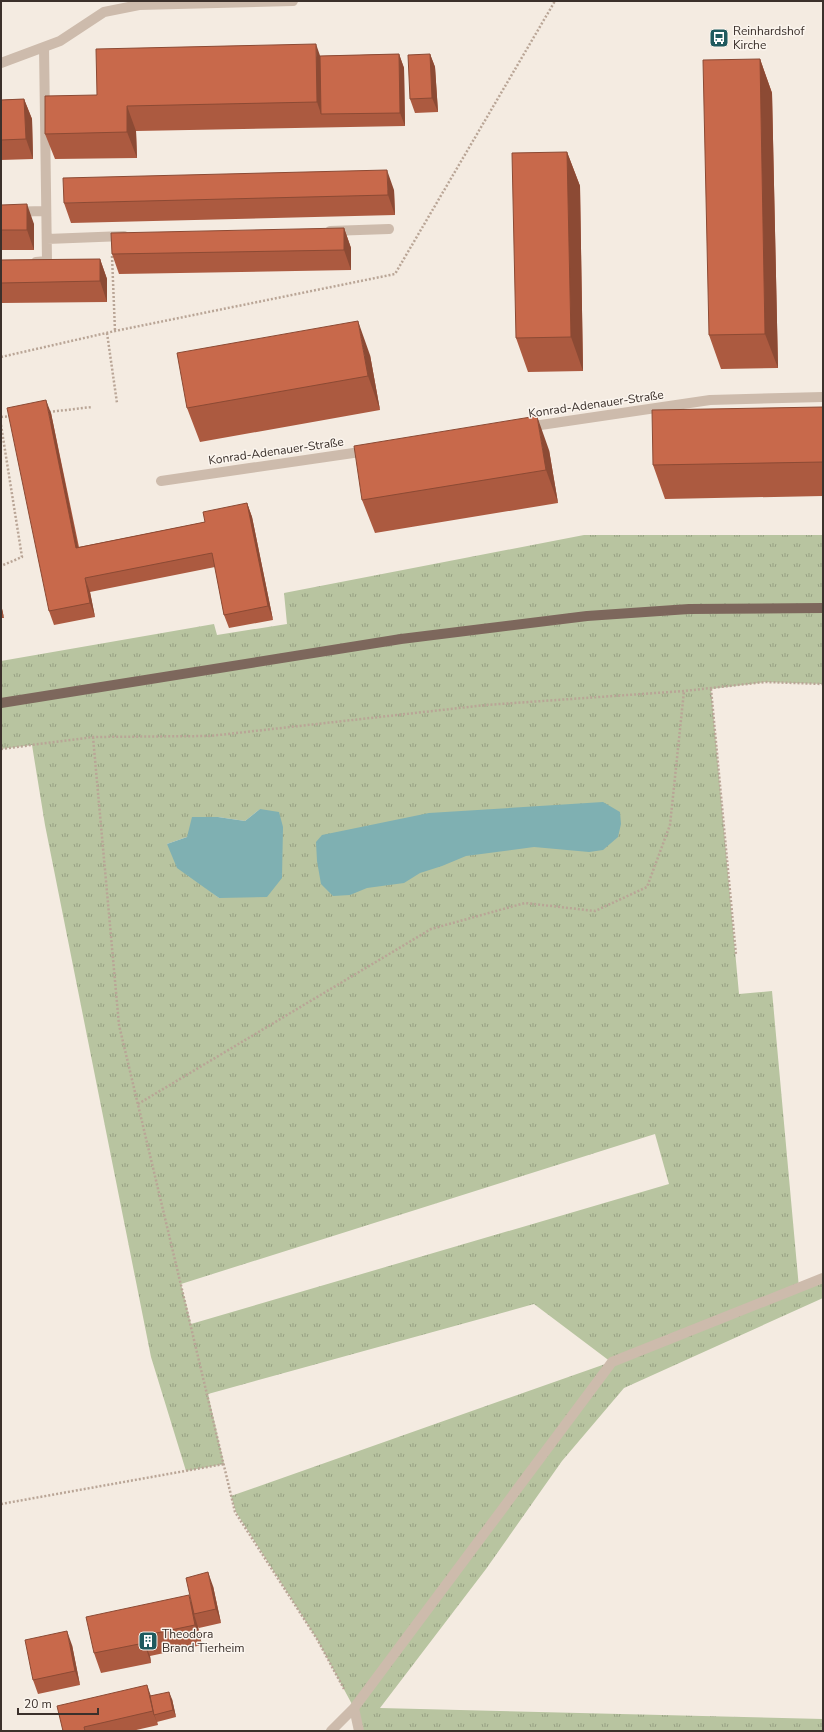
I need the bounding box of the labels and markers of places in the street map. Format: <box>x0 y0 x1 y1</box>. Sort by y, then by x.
place label: Reinhardshof Kirche <box>733 23 805 53</box>
bus stop icon: Reinhardshof Kirche <box>708 27 730 49</box>
place label: Theodora Brand Tierheim <box>162 1626 245 1656</box>
building icon: Theodora Brand Tierheim <box>137 1630 159 1652</box>

